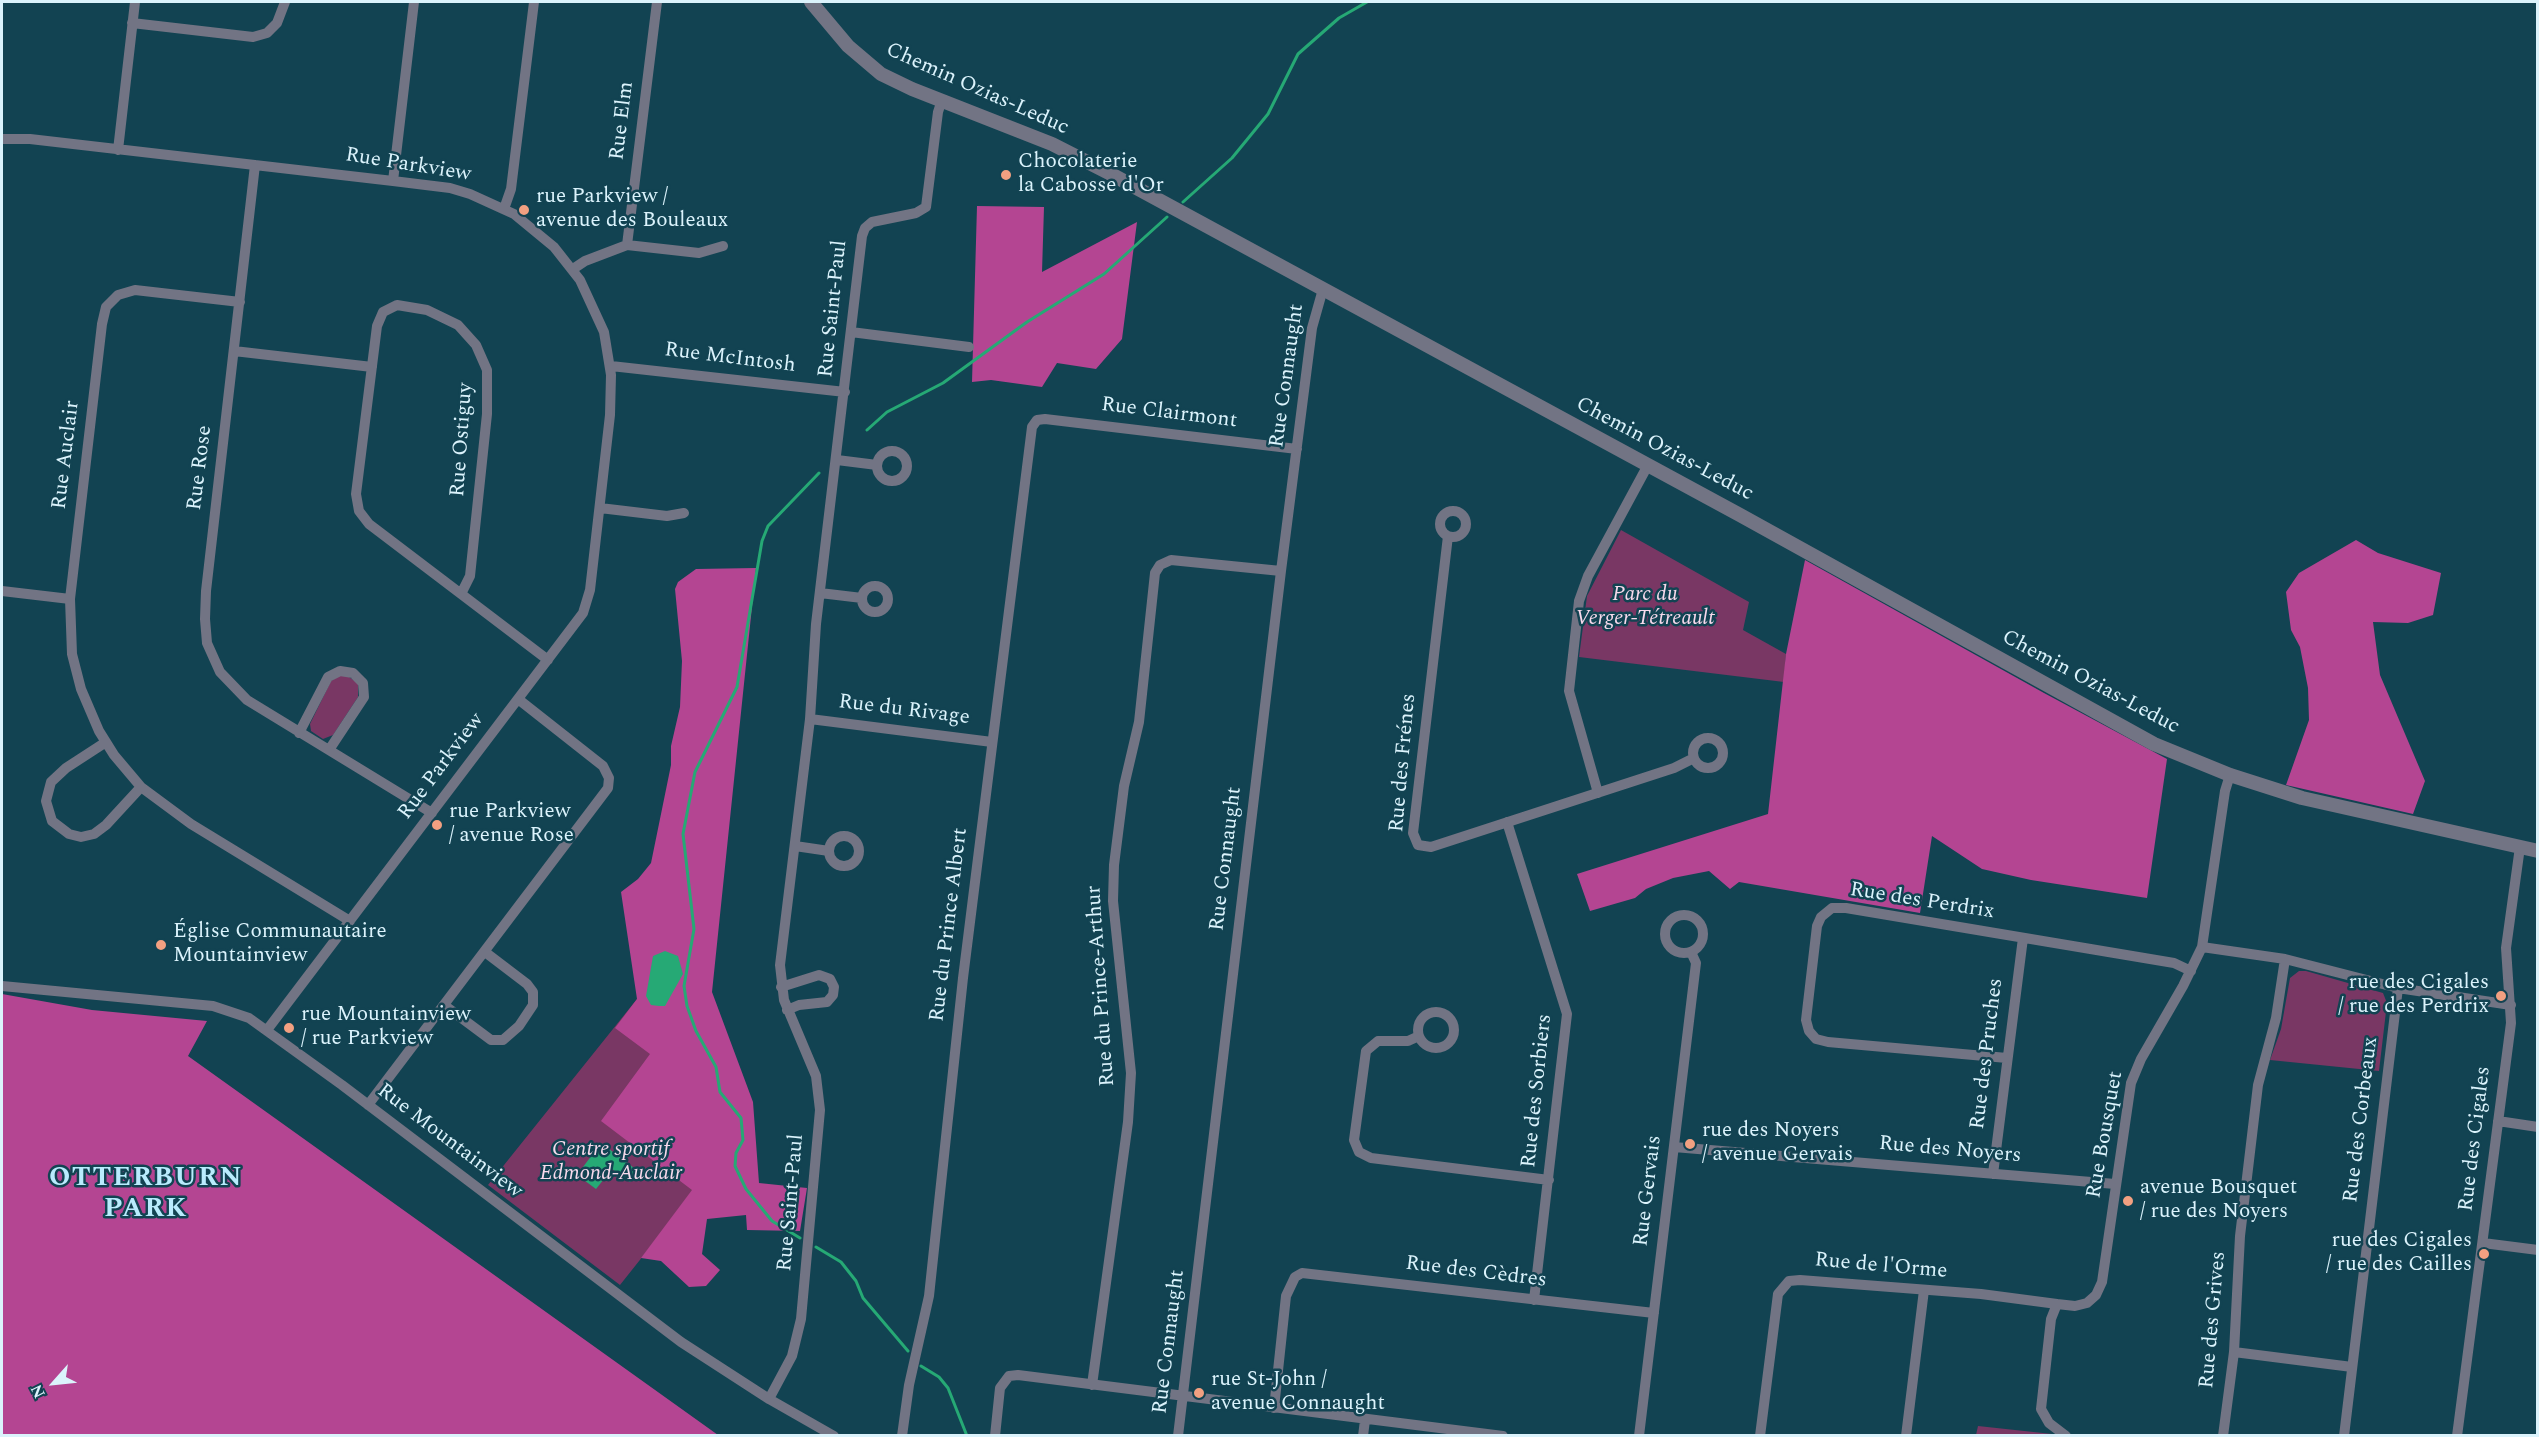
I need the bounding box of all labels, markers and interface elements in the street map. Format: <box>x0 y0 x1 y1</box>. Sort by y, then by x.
street label: Chemin Ozias-Leduc <box>882 38 1072 142</box>
street label: Rue Elm <box>606 80 640 162</box>
street label: Rue Parkview <box>343 144 473 188</box>
place label: Chocolaterie la Cabosse d'Or <box>1018 150 1164 200</box>
marker: Chocolaterie la Cabosse d'Or <box>999 168 1013 182</box>
place label: rue Parkview / avenue des Bouleaux <box>536 185 728 235</box>
marker: rue Parkview / avenue des Bouleaux <box>517 203 531 217</box>
street label: Rue Saint-Paul <box>814 239 854 379</box>
street label: Rue Connaught <box>1265 302 1311 450</box>
street label: Rue McIntosh <box>663 338 797 380</box>
street label: Rue Ostiguy <box>446 382 480 498</box>
street label: Rue Clairmont <box>1100 393 1238 435</box>
street label: Chemin Ozias-Leduc <box>1571 393 1757 507</box>
street label: Rue Auclair <box>48 399 86 511</box>
street label: Rue Rose <box>183 424 219 512</box>
park label: Parc du Verger-Tétreault <box>1575 583 1715 633</box>
street label: Chemin Ozias-Leduc <box>1997 626 2183 740</box>
street label: Rue du Rivage <box>837 690 971 732</box>
street label: Rue des Frénes <box>1385 692 1423 834</box>
street label: Rue Parkview <box>394 709 490 825</box>
street label: Rue Connaught <box>1206 786 1248 932</box>
place label: rue Parkview / avenue Rose <box>449 800 574 850</box>
marker: rue Parkview / avenue Rose <box>430 818 444 832</box>
street label: Rue du Prince Albert <box>926 827 974 1023</box>
street label: Rue des Perdrix <box>1848 878 1996 926</box>
street label: Rue du Prince-Arthur <box>1082 885 1122 1087</box>
place label: Église Communautaire Mountainview <box>173 920 387 970</box>
marker: Église Communautaire Mountainview <box>154 938 168 952</box>
place label: rue des Cigales / rue des Perdrix <box>2338 971 2489 1021</box>
street label: Rue des Pruches <box>1966 977 2010 1131</box>
marker: rue des Cigales / rue des Perdrix <box>2494 989 2508 1003</box>
place label: rue Mountainview / rue Parkview <box>301 1003 471 1053</box>
street label: Rue des Sorbiers <box>1517 1013 1559 1169</box>
marker: rue Mountainview / rue Parkview <box>282 1021 296 1035</box>
street label: Rue des Corbeaux <box>2339 1036 2385 1204</box>
street label: Rue des Cigales <box>2455 1065 2497 1213</box>
street label: Rue Bousquet <box>2082 1070 2130 1200</box>
street label: Rue Mountainview <box>371 1079 527 1205</box>
place label: rue des Noyers / avenue Gervais <box>1702 1119 1853 1169</box>
street label: Rue des Noyers <box>1878 1132 2022 1170</box>
street label: Rue Saint-Paul <box>773 1133 811 1273</box>
street label: Rue Gervais <box>1630 1134 1668 1248</box>
marker: rue des Noyers / avenue Gervais <box>1683 1137 1697 1151</box>
park label: Centre sportif Edmond-Auclair <box>540 1138 682 1188</box>
district label: OTTERBURN PARK <box>49 1164 243 1227</box>
place label: avenue Bousquet / rue des Noyers <box>2140 1176 2297 1226</box>
marker: avenue Bousquet / rue des Noyers <box>2121 1194 2135 1208</box>
place label: rue des Cigales / rue des Cailles <box>2326 1229 2472 1279</box>
marker: rue des Cigales / rue des Cailles <box>2477 1247 2491 1261</box>
street label: Rue de l'Orme <box>1814 1249 1948 1285</box>
street label: Rue des Grives <box>2195 1250 2233 1390</box>
street label: Rue des Cèdres <box>1404 1252 1548 1294</box>
street label: Rue Connaught <box>1149 1269 1191 1415</box>
north arrow <box>24 1353 84 1413</box>
place label: rue St-John / avenue Connaught <box>1211 1368 1385 1418</box>
text: N <box>24 1380 52 1402</box>
marker: rue St-John / avenue Connaught <box>1192 1386 1206 1400</box>

